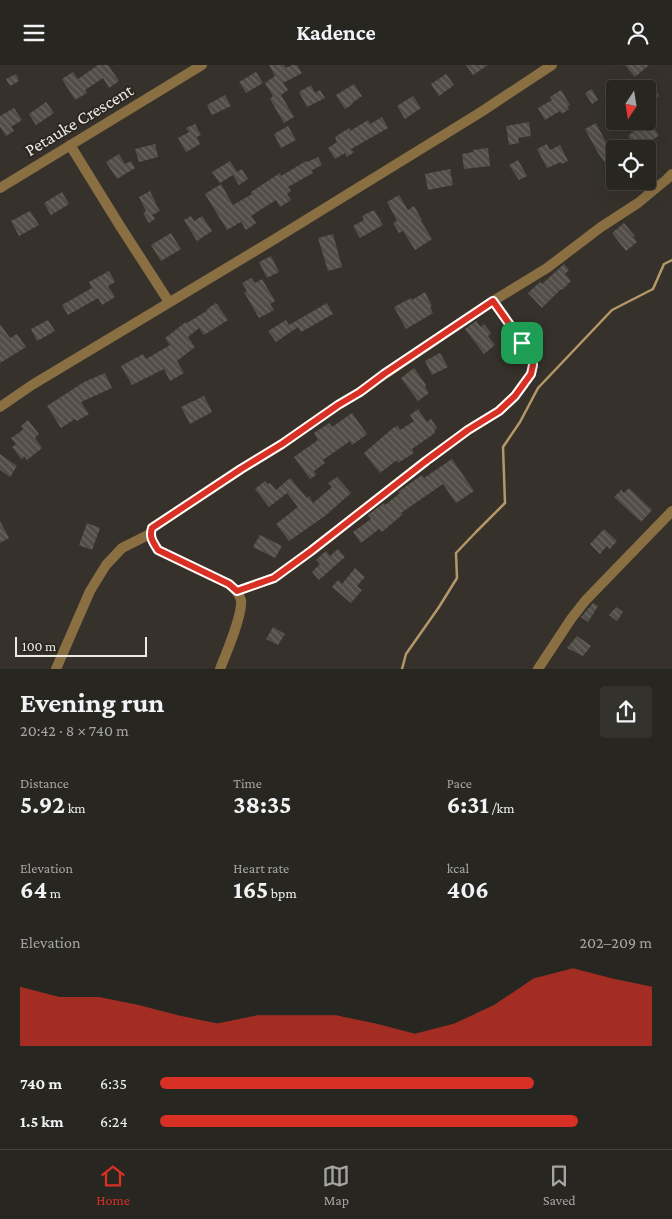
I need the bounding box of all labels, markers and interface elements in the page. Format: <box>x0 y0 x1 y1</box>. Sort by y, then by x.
icon: menu <box>20 19 48 47</box>
icon: person <box>624 19 652 47</box>
text: Kadence <box>296 20 376 45</box>
street label: Petauke Crescent <box>21 79 138 160</box>
north arrow <box>606 80 656 130</box>
map controls <box>606 80 656 190</box>
button: locate <box>606 140 656 190</box>
pin <box>501 322 543 364</box>
icon: arrive <box>508 329 536 357</box>
scale bar <box>15 634 148 657</box>
text: 100 m <box>22 638 56 654</box>
button: share <box>600 686 652 738</box>
text: Evening run <box>20 687 164 718</box>
text: 20:42 · 8 × 740 m <box>20 722 129 739</box>
text: Distance <box>20 775 69 791</box>
text: Time <box>233 775 262 791</box>
text: Pace <box>447 775 472 791</box>
text: 5.92 <box>20 791 65 818</box>
text: 38:35 <box>233 791 292 818</box>
text: 6:31 <box>447 791 489 818</box>
text: km <box>65 800 86 816</box>
text: /km <box>489 800 514 816</box>
text: Elevation <box>20 860 73 876</box>
text: Heart rate <box>233 860 289 876</box>
text: kcal <box>447 860 469 876</box>
text: 64 <box>20 876 47 903</box>
text: 165 <box>233 876 268 903</box>
text: 406 <box>447 876 489 903</box>
text: m <box>47 885 61 901</box>
text: bpm <box>268 885 297 901</box>
text: Elevation <box>20 934 81 951</box>
text: 202–209 m <box>579 934 652 951</box>
text: 740 m <box>20 1075 62 1092</box>
text: 6:35 <box>100 1075 127 1092</box>
text: 1.5 km <box>20 1113 64 1130</box>
text: 6:24 <box>100 1113 128 1130</box>
tab: Home <box>96 1162 130 1208</box>
tab: Map <box>322 1162 350 1208</box>
tab: Saved <box>543 1162 576 1208</box>

